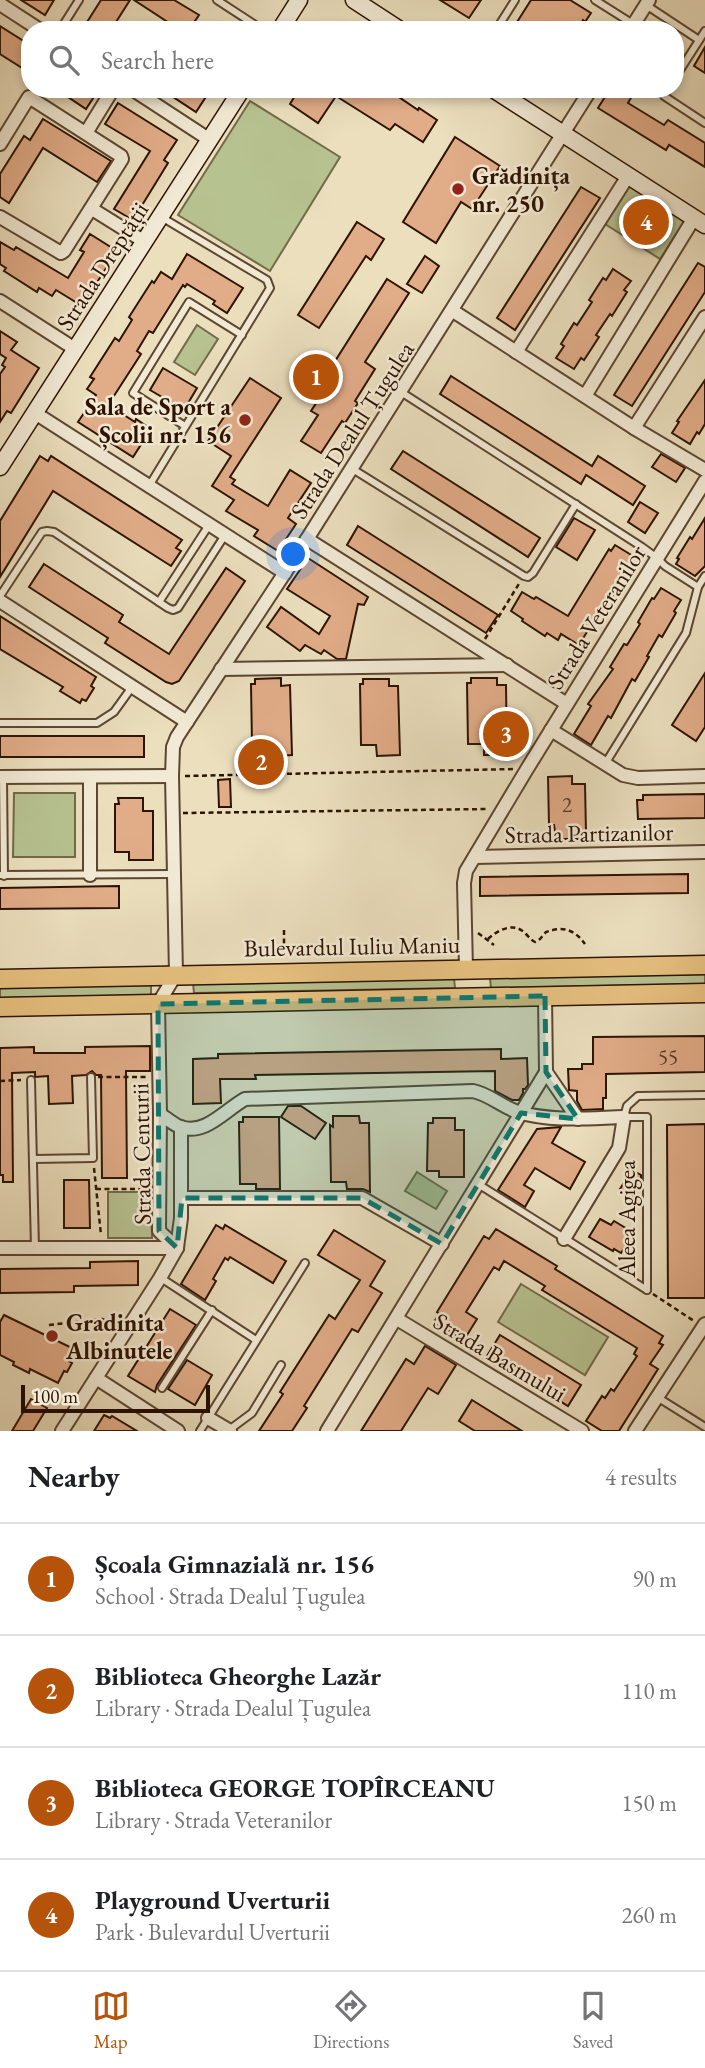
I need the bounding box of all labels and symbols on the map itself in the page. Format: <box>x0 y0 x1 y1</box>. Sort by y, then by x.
place label: Grădinița nr. 250 <box>472 160 570 219</box>
marker: Grădinița nr. 250 <box>450 181 466 197</box>
street label: Strada Dreptății <box>49 196 155 336</box>
pin: 4 <box>623 196 669 248</box>
street label: Strada Dealul Țugulea <box>283 335 421 525</box>
pin: 1 <box>293 351 339 403</box>
place label: Sala de Sport a Școlii nr. 156 <box>85 391 231 451</box>
marker: Sala de Sport a Școlii nr. 156 <box>237 412 253 428</box>
your location <box>276 537 310 571</box>
street label: Strada Veteranilor <box>539 539 653 695</box>
pin: 3 <box>483 708 529 760</box>
pin: 2 <box>238 736 284 788</box>
house number: 2 <box>562 791 572 818</box>
street label: Strada Partizanilor <box>504 816 674 850</box>
street label: Bulevardul Iuliu Maniu <box>243 929 461 963</box>
house number: 55 <box>658 1043 678 1070</box>
street label: Strada Centurii <box>124 1083 158 1225</box>
street label: Aleea Agigea <box>611 1160 642 1279</box>
street label: Strada Basmului <box>428 1305 572 1409</box>
place label: Gradinita Albinutele <box>65 1307 172 1366</box>
marker: Gradinita Albinutele <box>44 1328 60 1344</box>
scale bar <box>21 1382 210 1414</box>

